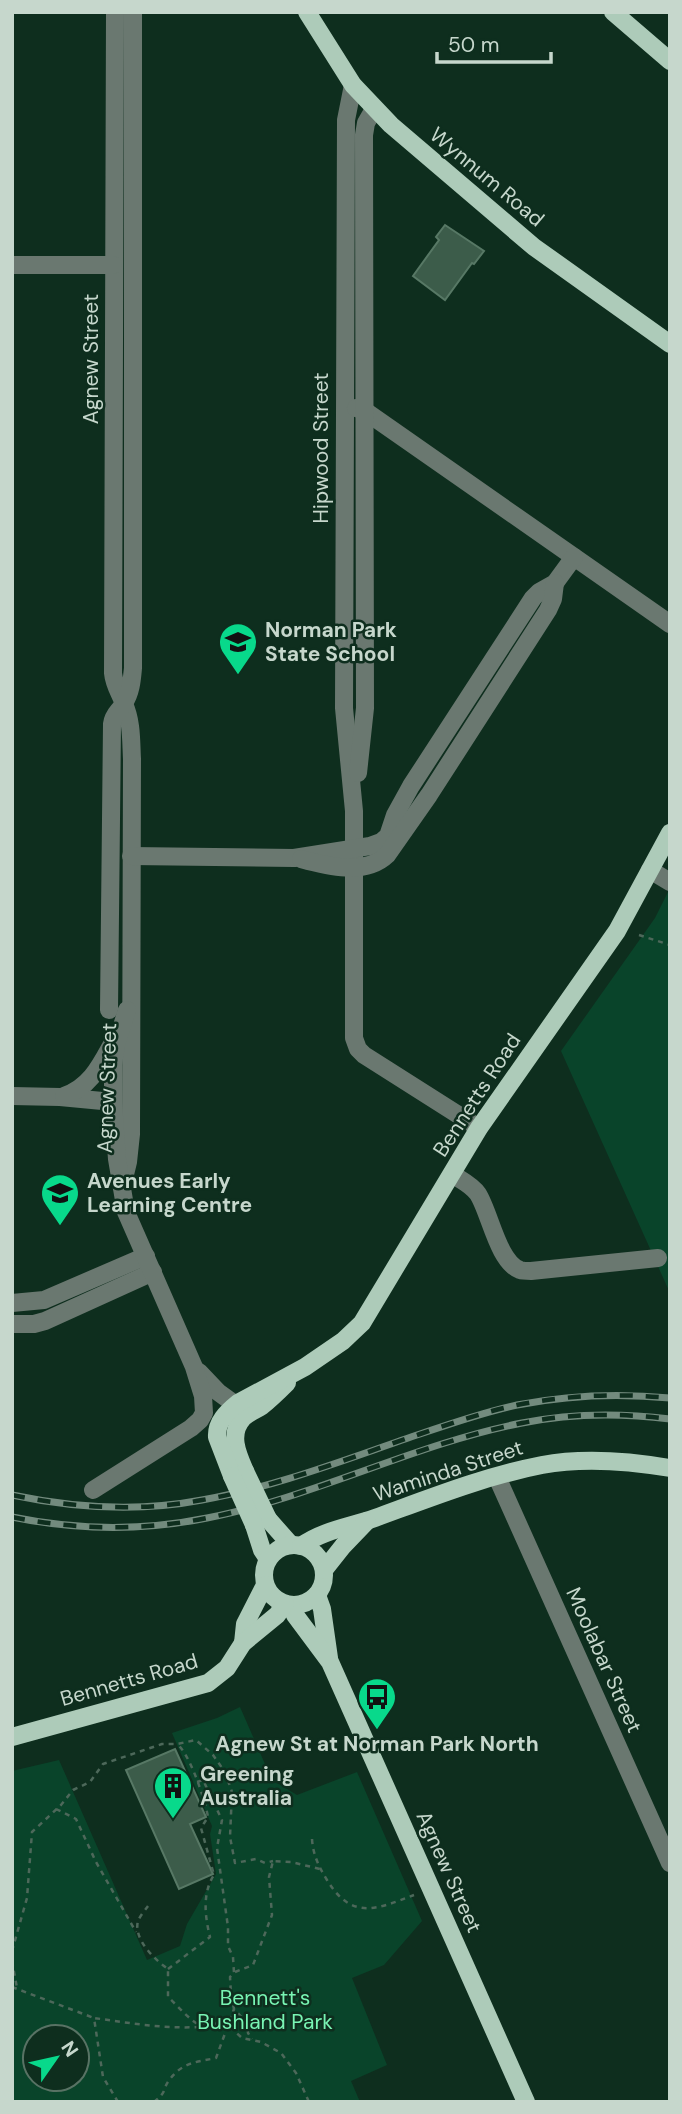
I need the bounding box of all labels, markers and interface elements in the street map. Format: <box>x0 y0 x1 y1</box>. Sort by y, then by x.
scale bar <box>437 21 551 65</box>
text: 50 m <box>448 31 499 59</box>
street label: Wynnum Road <box>424 121 550 233</box>
street label: Agnew Street <box>77 294 105 424</box>
street label: Hipwood Street <box>307 373 335 523</box>
place label: Norman Park State School <box>265 616 397 668</box>
school or university icon: Norman Park State School <box>217 621 259 676</box>
street label: Agnew Street <box>91 1022 123 1154</box>
street label: Bennetts Road <box>427 1028 527 1162</box>
place label: Avenues Early Learning Centre <box>87 1167 252 1219</box>
school or university icon: Avenues Early Learning Centre <box>39 1172 81 1227</box>
street label: Waminda Street <box>369 1434 527 1508</box>
street label: Moolabar Street <box>559 1583 649 1737</box>
street label: Bennetts Road <box>57 1647 201 1713</box>
bus stop icon: Agnew St at Norman Park North <box>356 1676 398 1731</box>
place label: Agnew St at Norman Park North <box>215 1730 539 1758</box>
place label: Greening Australia <box>200 1760 294 1812</box>
building icon: Greening Australia <box>152 1765 194 1820</box>
street label: Agnew Street <box>410 1807 488 1937</box>
park label: Bennett's Bushland Park <box>197 1984 333 2036</box>
north arrow <box>21 2023 91 2093</box>
text: N <box>55 2036 84 2062</box>

